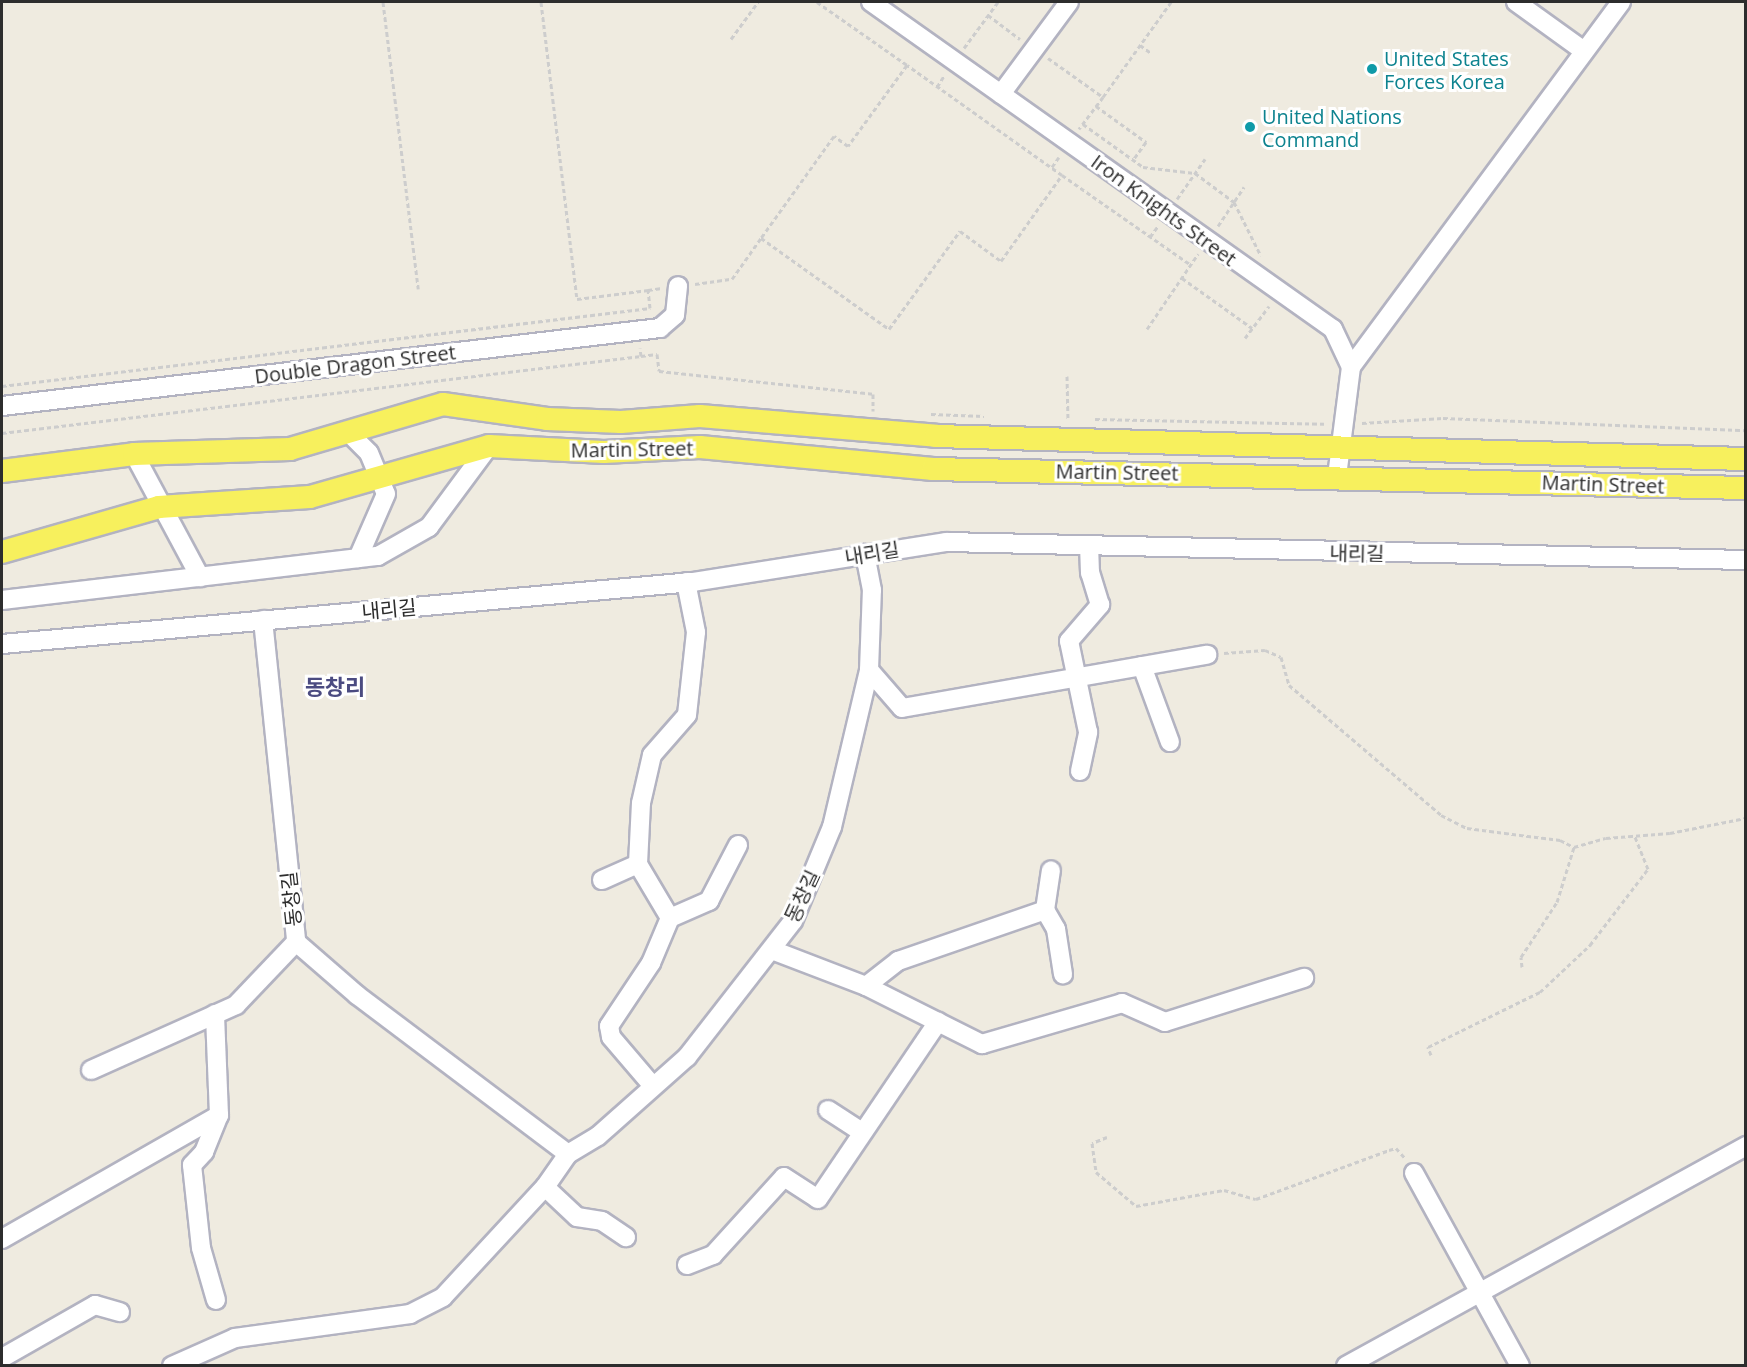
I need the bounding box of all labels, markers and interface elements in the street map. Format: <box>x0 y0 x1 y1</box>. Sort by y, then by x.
place label: United States Forces Korea <box>1384 46 1509 93</box>
marker: United States Forces Korea <box>1365 62 1379 76</box>
place label: United Nations Command <box>1262 104 1402 151</box>
marker: United Nations Command <box>1243 120 1257 134</box>
street label: Iron Knights Street <box>1087 149 1241 271</box>
street label: Double Dragon Street <box>253 340 457 388</box>
street label: Martin Street <box>570 436 694 462</box>
street label: Martin Street <box>1055 459 1179 485</box>
street label: Martin Street <box>1541 470 1665 498</box>
street label: 내리길 <box>843 537 901 569</box>
street label: 내리길 <box>1329 541 1385 565</box>
street label: 내리길 <box>360 595 418 623</box>
district label: 동창리 <box>305 674 365 700</box>
street label: 동창길 <box>779 866 825 926</box>
street label: 동창길 <box>276 870 306 928</box>

